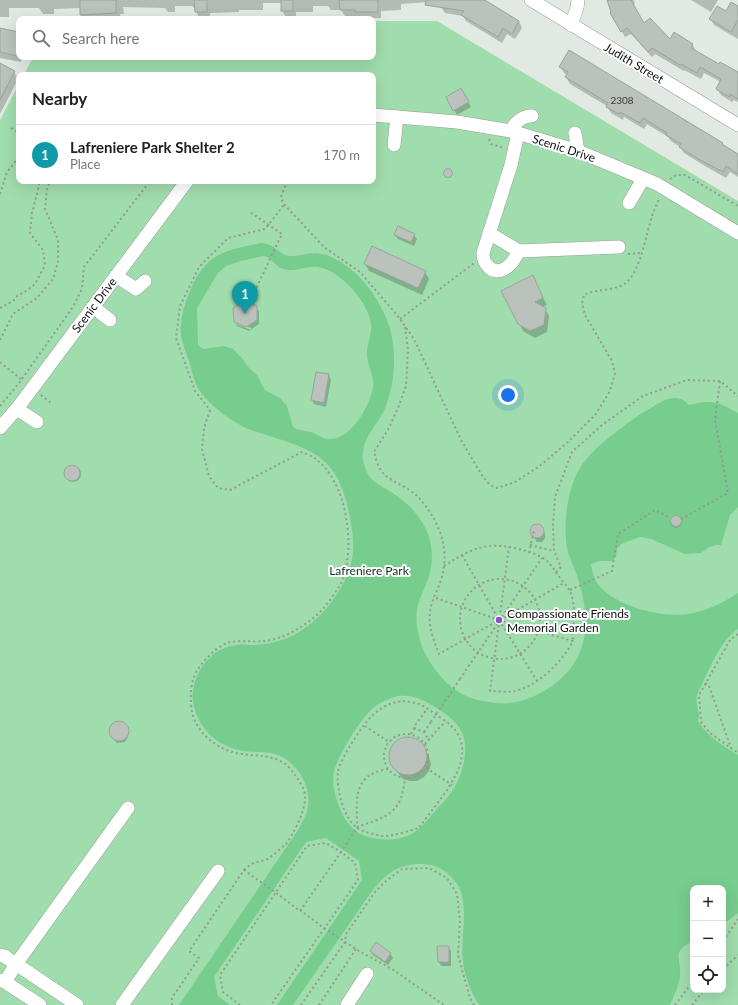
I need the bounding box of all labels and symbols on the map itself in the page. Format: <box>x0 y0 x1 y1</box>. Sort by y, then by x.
street label: Judith Street <box>601 39 667 87</box>
house number: 2308 <box>610 94 634 106</box>
street label: Scenic Drive <box>531 131 597 165</box>
street label: Scenic Drive <box>68 274 120 336</box>
pin: 1 <box>232 281 258 314</box>
your location <box>498 385 518 405</box>
park label: Lafreniere Park <box>329 563 410 578</box>
place label: Compassionate Friends Memorial Garden <box>507 606 629 635</box>
marker: Compassionate Friends Memorial Garden <box>494 615 504 625</box>

